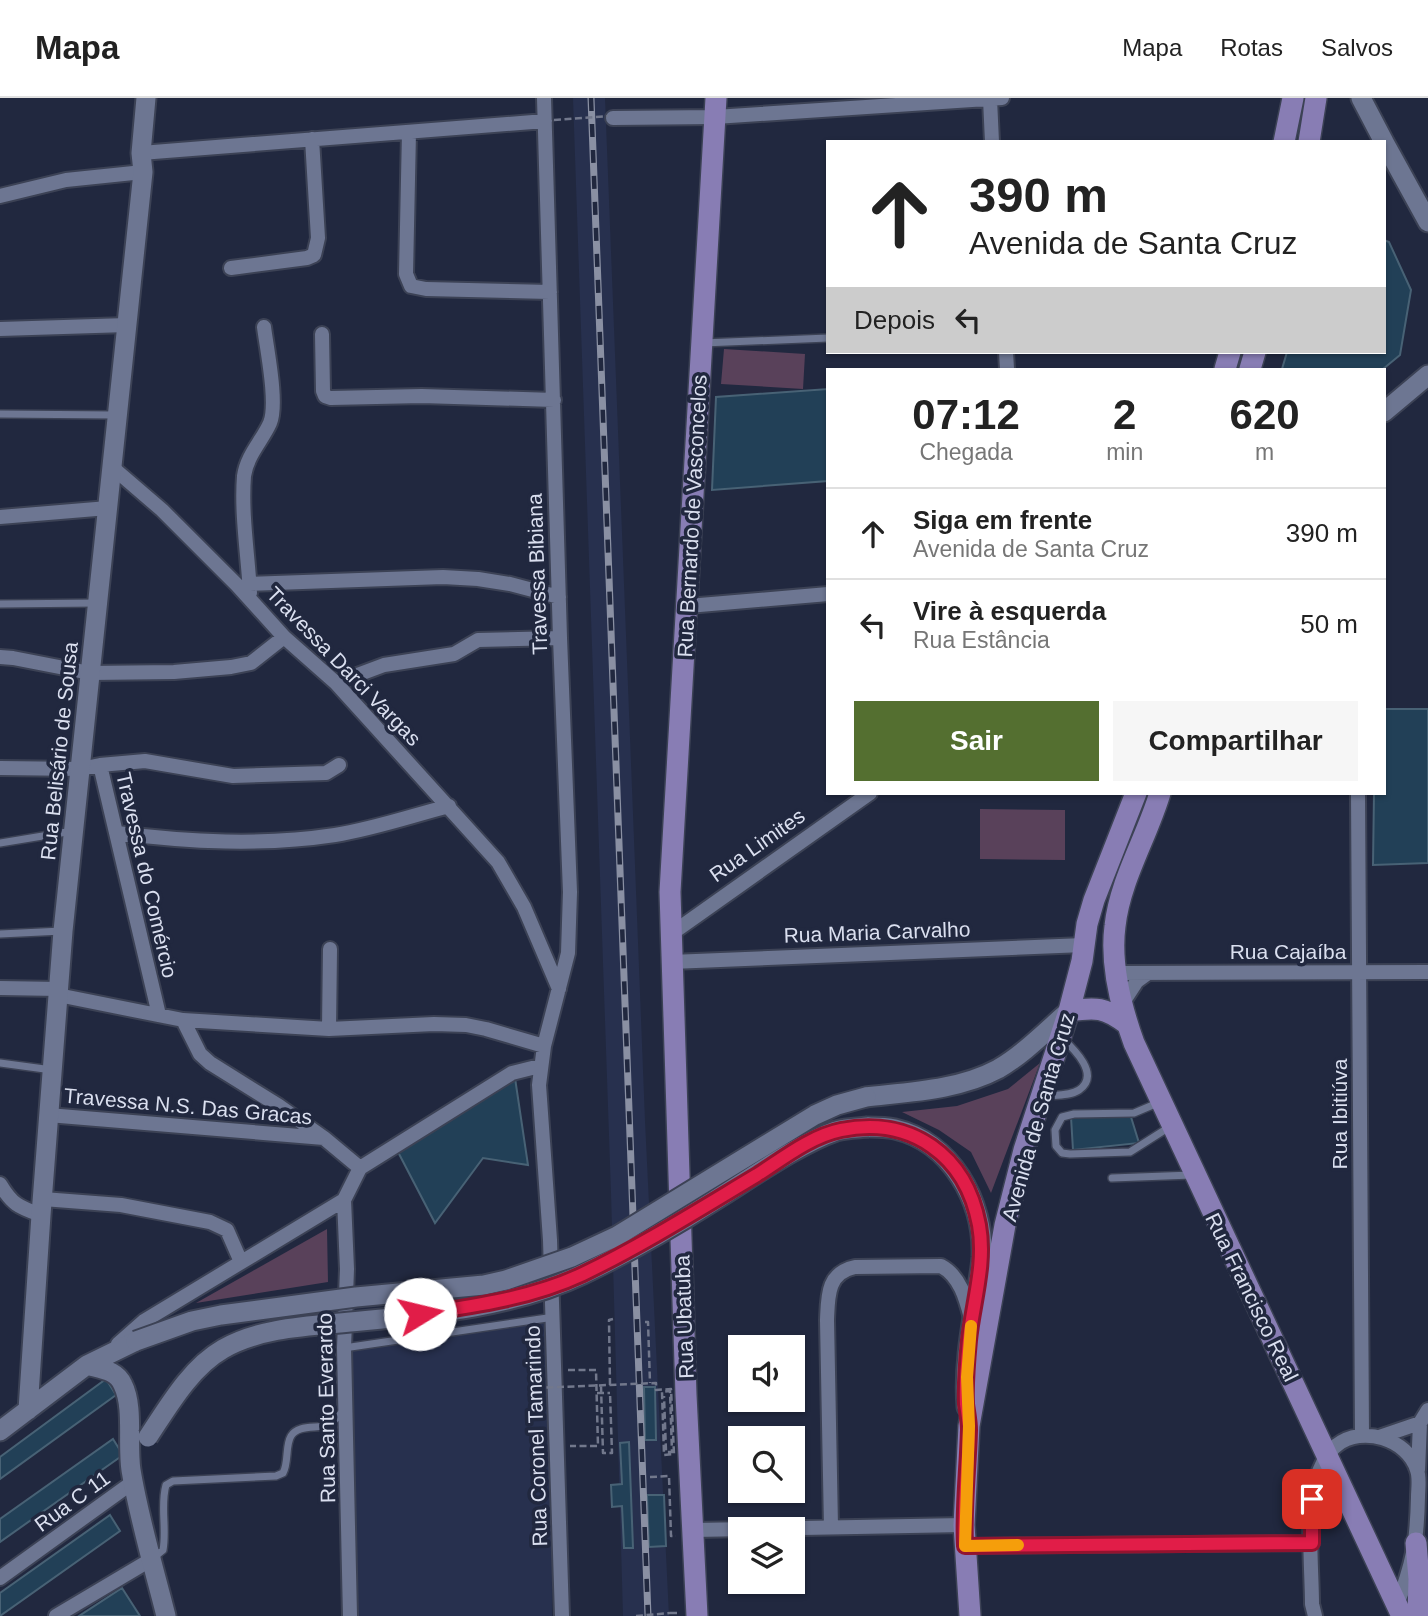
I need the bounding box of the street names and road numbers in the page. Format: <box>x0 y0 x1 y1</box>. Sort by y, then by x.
street label: Rua Bernardo de Vasconcelos <box>673 374 711 658</box>
street label: Travessa Bibiana <box>523 493 551 655</box>
street label: Travessa Darci Vargas <box>262 582 426 750</box>
street label: Rua Belisário de Sousa <box>36 640 82 861</box>
street label: Travessa do Comércio <box>112 770 182 980</box>
street label: Rua Limites <box>705 804 809 886</box>
street label: Rua Maria Carvalho <box>783 917 971 947</box>
street label: Rua Cajaíba <box>1230 940 1347 963</box>
street label: Avenida de Santa Cruz <box>997 1010 1079 1224</box>
street label: Rua Ibitiúva <box>1328 1058 1351 1169</box>
street label: Travessa N.S. Das Gracas <box>63 1084 313 1128</box>
street label: Rua Francisco Real <box>1201 1209 1303 1385</box>
street label: Rua Ubatuba <box>670 1254 698 1379</box>
street label: Rua Santo Everardo <box>313 1313 339 1503</box>
street label: Rua Coronel Tamarindo <box>521 1325 551 1547</box>
street label: Rua C 11 <box>30 1466 114 1536</box>

